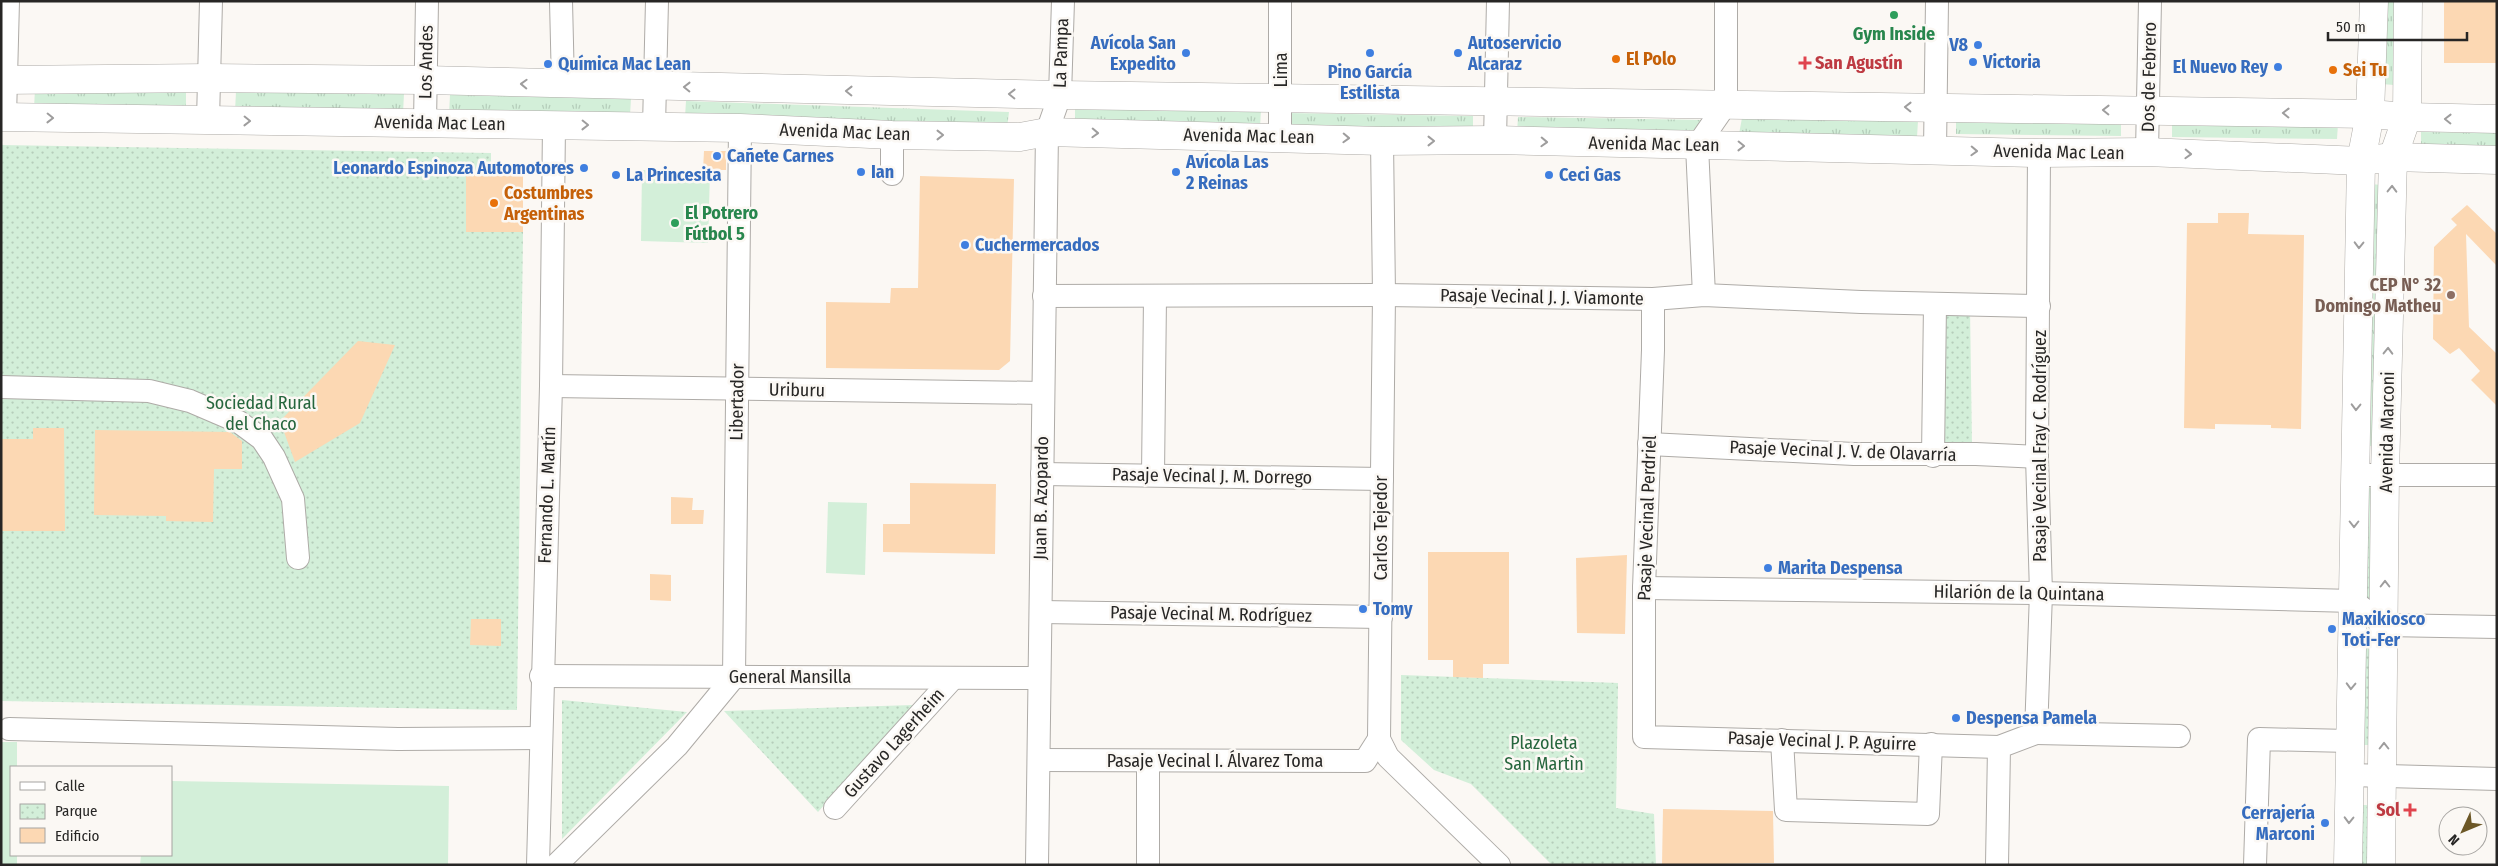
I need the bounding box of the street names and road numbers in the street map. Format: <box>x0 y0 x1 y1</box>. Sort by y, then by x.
street label: La Pampa <box>1049 17 1073 89</box>
street label: Dos de Febrero <box>2137 22 2161 132</box>
street label: Los Andes <box>414 24 438 99</box>
street label: Lima <box>1270 52 1292 88</box>
street label: Avenida Mac Lean <box>374 111 506 135</box>
street label: Avenida Mac Lean <box>779 119 911 145</box>
street label: Avenida Mac Lean <box>1183 124 1315 148</box>
street label: Avenida Mac Lean <box>1588 132 1720 156</box>
street label: Avenida Mac Lean <box>1993 140 2125 164</box>
street label: Pasaje Vecinal J. J. Viamonte <box>1440 284 1644 310</box>
street label: Pasaje Vecinal Fray C. Rodríguez <box>2029 330 2051 562</box>
street label: Libertador <box>725 362 749 441</box>
street label: Avenida Marconi <box>2375 371 2399 493</box>
street label: Uriburu <box>769 379 825 401</box>
street label: Fernando L. Martín <box>534 426 560 564</box>
street label: Pasaje Vecinal Perdriel <box>1633 435 1661 601</box>
street label: Juan B. Azopardo <box>1029 436 1053 560</box>
street label: Pasaje Vecinal J. V. de Olavarría <box>1729 436 1957 466</box>
street label: Pasaje Vecinal J. M. Dorrego <box>1112 463 1312 489</box>
street label: Carlos Tejedor <box>1370 475 1392 581</box>
street label: Hilarión de la Quintana <box>1933 581 2105 605</box>
street label: Pasaje Vecinal M. Rodríguez <box>1110 601 1312 627</box>
street label: General Mansilla <box>729 666 851 688</box>
street label: Gustavo Lagerheim <box>839 684 949 802</box>
street label: Pasaje Vecinal J. P. Aguirre <box>1727 727 1917 755</box>
street label: Pasaje Vecinal I. Álvarez Toma <box>1107 749 1324 772</box>

